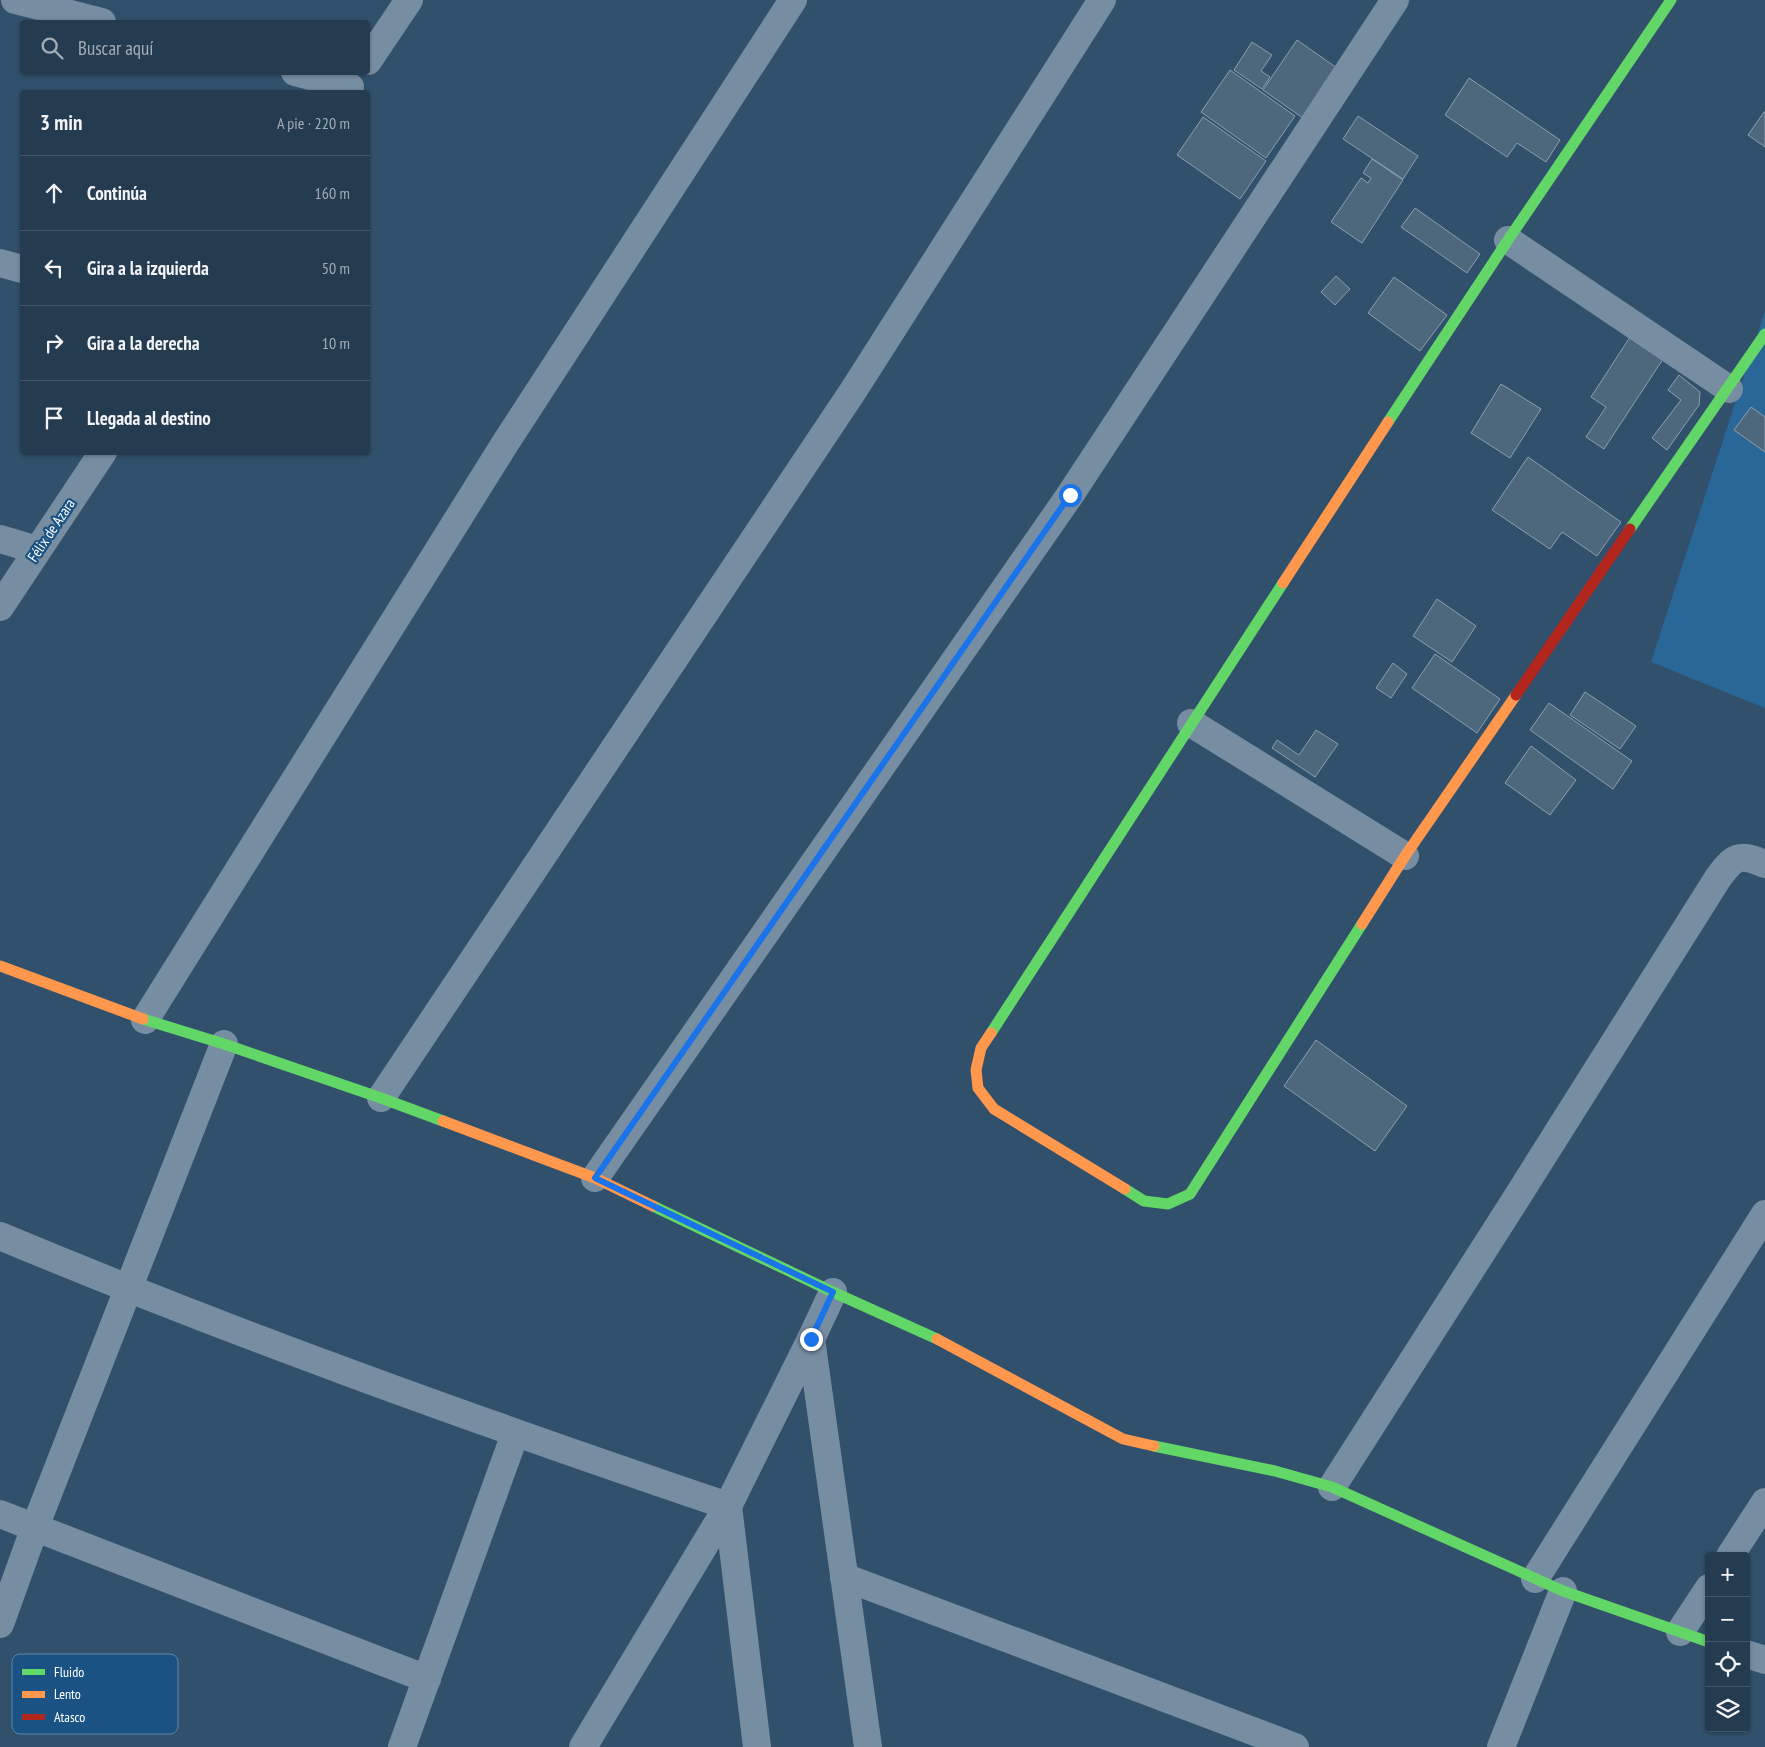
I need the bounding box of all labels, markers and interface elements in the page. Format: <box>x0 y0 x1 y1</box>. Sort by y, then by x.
search box <box>20 20 370 75</box>
icon: search <box>38 34 66 62</box>
text: Buscar aquí <box>78 36 153 60</box>
text: 3 min <box>40 109 82 136</box>
text: A pie · 220 m <box>277 113 350 133</box>
icon: ahead <box>40 179 68 207</box>
text: Continúa <box>87 181 147 205</box>
text: 160 m <box>315 183 350 203</box>
icon: left <box>40 254 68 282</box>
text: Gira a la izquierda <box>87 256 209 280</box>
text: 50 m <box>322 258 350 278</box>
icon: right <box>40 329 68 357</box>
text: Gira a la derecha <box>87 331 200 355</box>
text: 10 m <box>322 333 350 353</box>
icon: arrive <box>40 404 68 432</box>
text: Llegada al destino <box>87 406 211 430</box>
route start <box>1059 484 1082 507</box>
street label: Félix de Azara <box>23 495 79 565</box>
route end <box>800 1328 823 1351</box>
map controls <box>1705 1552 1750 1732</box>
button: + <box>1705 1552 1750 1597</box>
button: − <box>1705 1597 1750 1642</box>
button: locate <box>1705 1642 1750 1687</box>
legend <box>12 1654 178 1734</box>
text: Fluido <box>54 1663 84 1681</box>
text: Lento <box>54 1685 81 1703</box>
button: layers <box>1705 1687 1750 1732</box>
text: Atasco <box>54 1708 85 1726</box>

